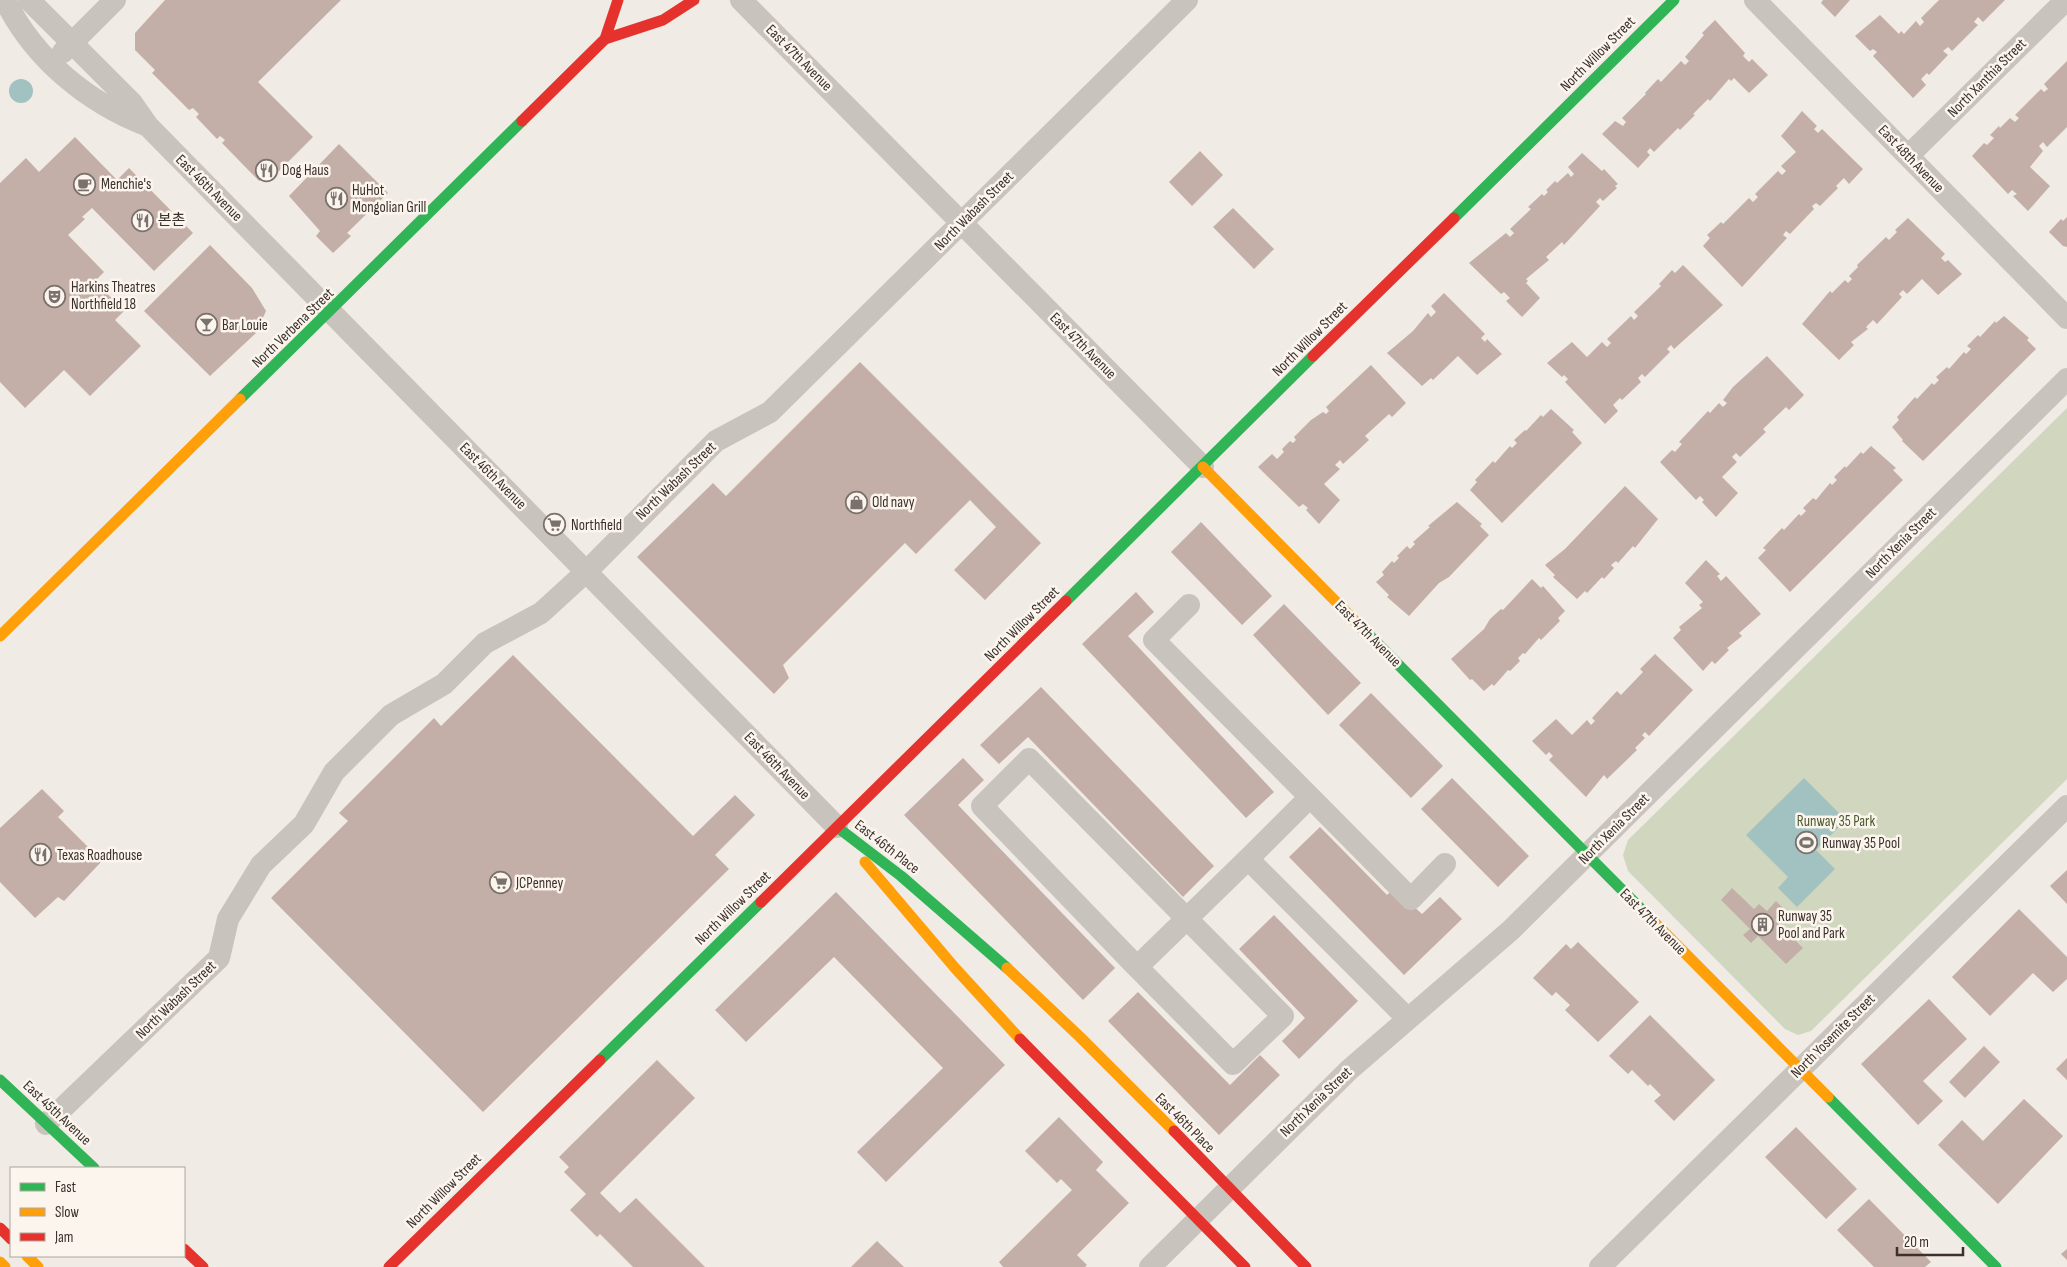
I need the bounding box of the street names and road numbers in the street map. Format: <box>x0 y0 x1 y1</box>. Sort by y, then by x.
street label: North Willow Street <box>1556 12 1640 96</box>
street label: East 47th Avenue <box>762 21 836 95</box>
street label: North Xanthia Street <box>1944 34 2031 121</box>
street label: East 48th Avenue <box>1874 121 1948 197</box>
street label: East 46th Avenue <box>172 151 246 225</box>
street label: North Wabash Street <box>930 167 1018 255</box>
street label: North Verbena Street <box>248 284 338 372</box>
street label: North Willow Street <box>1268 297 1352 381</box>
street label: East 47th Avenue <box>1046 309 1120 383</box>
street label: North Wabash Street <box>632 438 721 524</box>
street label: East 46th Avenue <box>456 439 530 513</box>
street label: North Xenia Street <box>1861 503 1941 583</box>
street label: North Willow Street <box>980 582 1064 666</box>
street label: East 47th Avenue <box>1331 597 1405 671</box>
street label: East 46th Avenue <box>740 728 814 804</box>
street label: North Xenia Street <box>1574 789 1654 869</box>
street label: East 46th Place <box>851 816 923 878</box>
street label: North Willow Street <box>691 867 775 949</box>
street label: East 47th Avenue <box>1616 885 1690 959</box>
street label: North Wabash Street <box>132 957 221 1043</box>
street label: North Yosemite Street <box>1787 989 1880 1082</box>
street label: North Xenia Street <box>1276 1063 1356 1141</box>
street label: East 45th Avenue <box>19 1077 95 1149</box>
street label: East 46th Place <box>1151 1089 1219 1157</box>
street label: North Willow Street <box>402 1149 486 1233</box>

